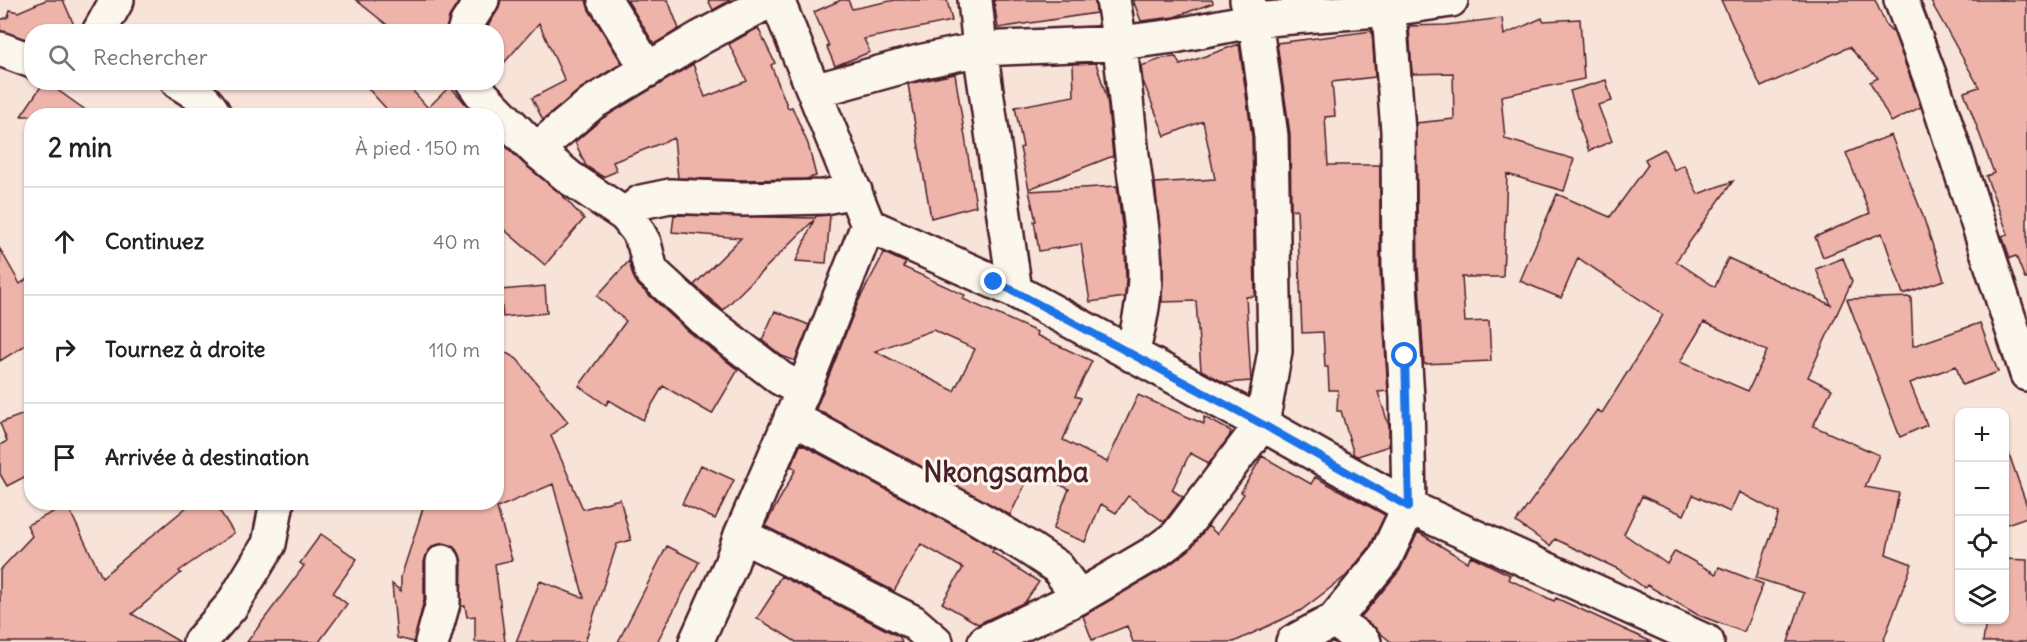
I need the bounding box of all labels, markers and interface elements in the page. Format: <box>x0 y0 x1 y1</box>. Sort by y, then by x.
search box <box>24 24 504 90</box>
icon: search <box>45 41 78 74</box>
text: Rechercher <box>93 43 208 71</box>
text: 2 min <box>48 131 112 164</box>
text: À pied · 150 m <box>355 135 480 160</box>
icon: ahead <box>48 225 81 258</box>
text: Continuez <box>105 227 204 255</box>
text: 40 m <box>433 229 480 254</box>
route end <box>980 268 1006 294</box>
icon: right <box>48 333 81 366</box>
text: Tournez à droite <box>105 335 265 363</box>
text: 110 m <box>429 337 480 362</box>
route start <box>1391 342 1417 368</box>
map controls <box>1955 408 2009 624</box>
button: + <box>1955 408 2009 462</box>
icon: arrive <box>48 441 81 474</box>
text: Arrivée à destination <box>105 443 309 471</box>
district label: Nkongsamba <box>923 454 1089 490</box>
button: − <box>1955 462 2009 516</box>
button: locate <box>1955 516 2009 570</box>
button: layers <box>1955 570 2009 624</box>

